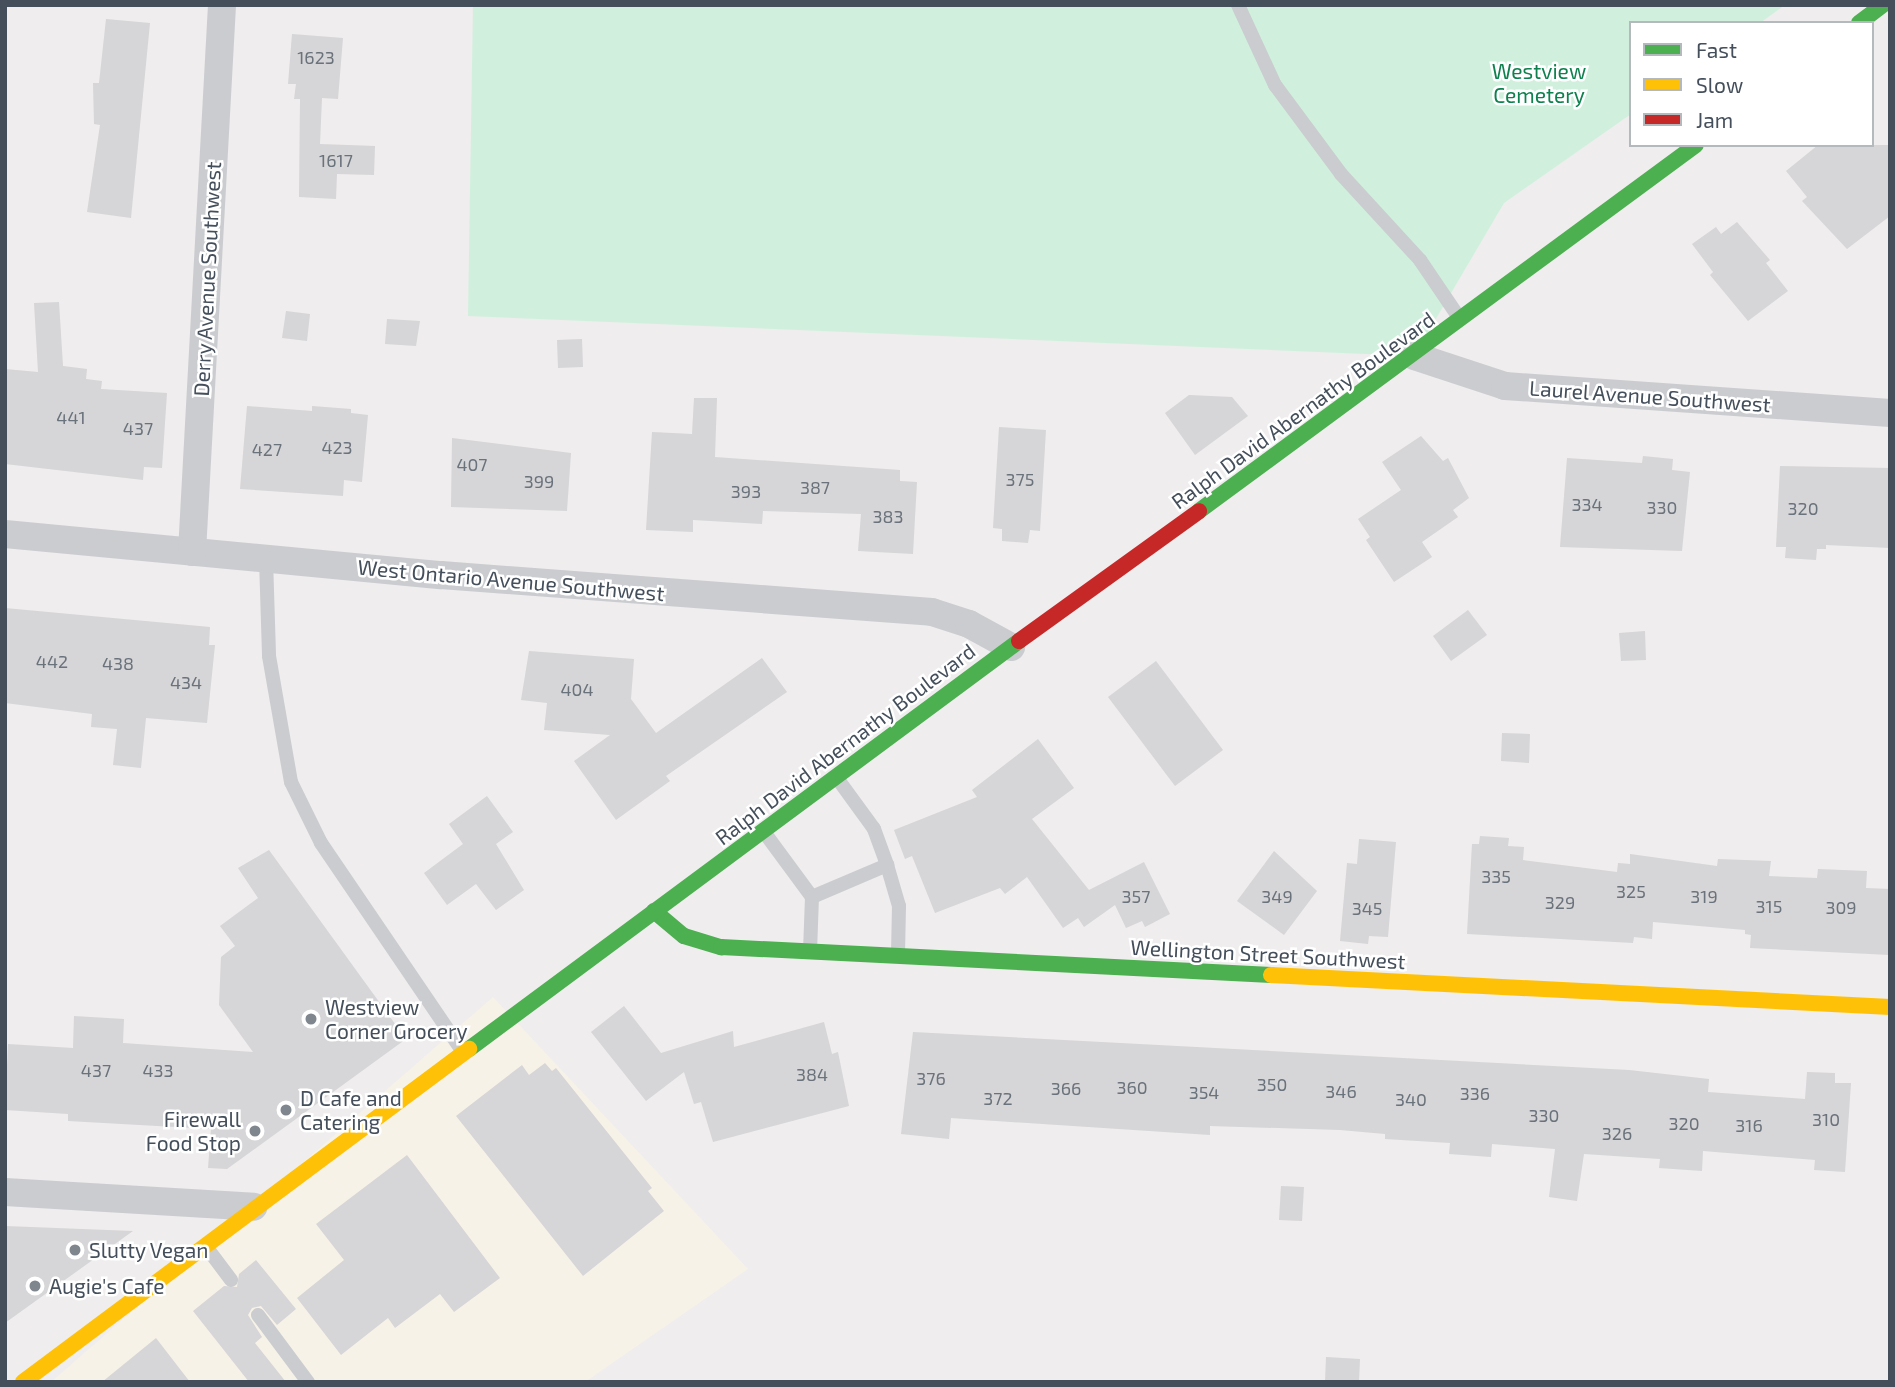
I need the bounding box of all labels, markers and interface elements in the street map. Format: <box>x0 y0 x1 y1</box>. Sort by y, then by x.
legend <box>1629 21 1874 147</box>
text: Fast <box>1696 37 1737 62</box>
house number: 1623 <box>297 46 335 68</box>
park label: Westview Cemetery <box>1492 58 1586 108</box>
text: Slow <box>1696 72 1743 97</box>
text: Jam <box>1696 107 1733 132</box>
house number: 1617 <box>319 149 353 171</box>
street label: Derry Avenue Southwest <box>188 161 226 397</box>
street label: Ralph David Abernathy Boulevard <box>1166 306 1440 514</box>
street label: Laurel Avenue Southwest <box>1528 375 1772 417</box>
house number: 441 <box>56 406 86 428</box>
house number: 437 <box>123 417 153 439</box>
house number: 423 <box>321 436 353 458</box>
house number: 427 <box>252 438 282 460</box>
house number: 407 <box>456 453 488 475</box>
house number: 375 <box>1006 468 1034 490</box>
house number: 399 <box>524 470 554 492</box>
house number: 387 <box>800 476 830 498</box>
house number: 393 <box>731 480 761 502</box>
house number: 334 <box>1571 493 1603 515</box>
house number: 330 <box>1647 496 1677 518</box>
house number: 320 <box>1788 497 1818 519</box>
house number: 383 <box>873 505 903 527</box>
street label: West Ontario Avenue Southwest <box>356 554 666 606</box>
street label: Ralph David Abernathy Boulevard <box>710 638 980 850</box>
house number: 442 <box>36 650 68 672</box>
house number: 438 <box>102 652 134 674</box>
house number: 434 <box>170 671 202 693</box>
house number: 404 <box>561 678 593 700</box>
house number: 335 <box>1481 865 1511 887</box>
house number: 325 <box>1616 880 1646 902</box>
house number: 357 <box>1122 885 1150 907</box>
house number: 349 <box>1261 885 1293 907</box>
house number: 319 <box>1690 885 1718 907</box>
house number: 329 <box>1545 891 1575 913</box>
house number: 315 <box>1756 895 1782 917</box>
house number: 309 <box>1825 896 1857 918</box>
house number: 345 <box>1352 897 1382 919</box>
street label: Wellington Street Southwest <box>1130 934 1406 974</box>
place label: Westview Corner Grocery <box>325 994 468 1044</box>
marker: Westview Corner Grocery <box>303 1011 319 1027</box>
house number: 437 <box>81 1059 111 1081</box>
house number: 433 <box>142 1059 174 1081</box>
house number: 384 <box>796 1063 828 1085</box>
house number: 376 <box>916 1067 946 1089</box>
house number: 350 <box>1257 1073 1287 1095</box>
house number: 360 <box>1116 1076 1148 1098</box>
house number: 366 <box>1051 1077 1081 1099</box>
house number: 346 <box>1325 1080 1357 1102</box>
house number: 354 <box>1189 1081 1219 1103</box>
house number: 336 <box>1460 1082 1490 1104</box>
place label: D Cafe and Catering <box>300 1085 402 1135</box>
house number: 372 <box>983 1087 1013 1109</box>
house number: 340 <box>1395 1088 1427 1110</box>
marker: D Cafe and Catering <box>278 1102 294 1118</box>
house number: 330 <box>1529 1104 1559 1126</box>
place label: Firewall Food Stop <box>146 1106 241 1156</box>
house number: 310 <box>1812 1108 1840 1130</box>
house number: 320 <box>1669 1112 1699 1134</box>
house number: 316 <box>1735 1114 1763 1136</box>
house number: 326 <box>1602 1122 1632 1144</box>
marker: Firewall Food Stop <box>247 1123 263 1139</box>
place label: Slutty Vegan <box>89 1237 209 1263</box>
marker: Slutty Vegan <box>67 1242 83 1258</box>
place label: Augie's Cafe <box>49 1273 164 1299</box>
marker: Augie's Cafe <box>27 1278 43 1294</box>

